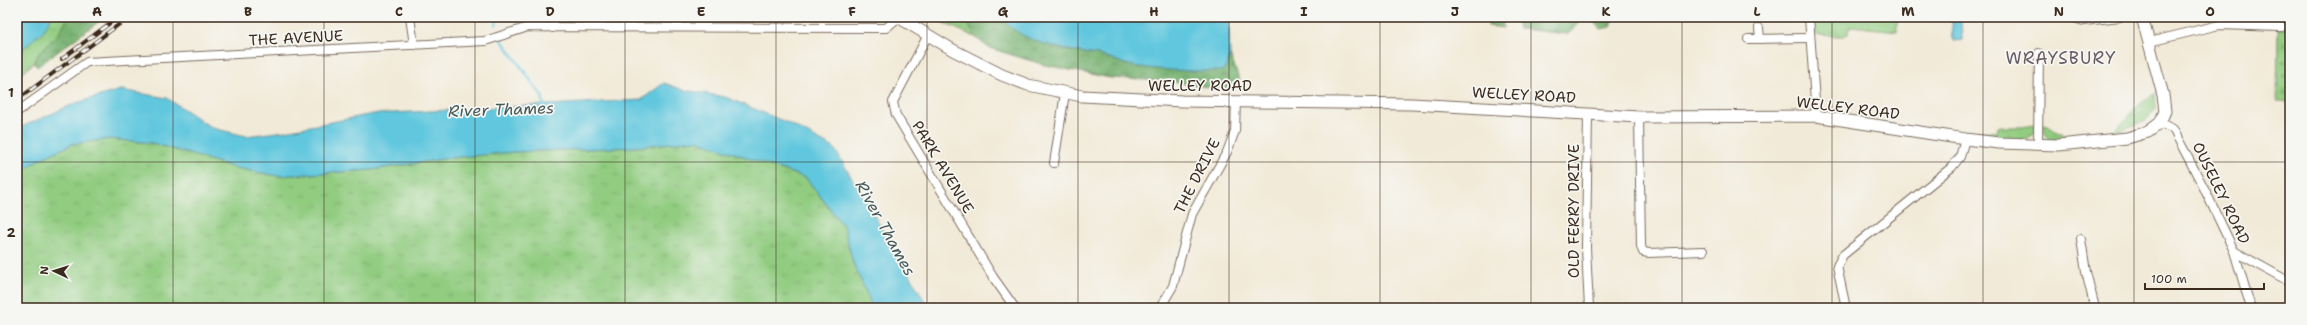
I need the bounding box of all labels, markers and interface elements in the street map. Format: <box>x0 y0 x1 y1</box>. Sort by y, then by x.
text: A <box>92 3 102 20</box>
text: B <box>244 3 252 20</box>
text: C <box>395 3 403 20</box>
text: D <box>545 3 555 20</box>
text: E <box>697 3 706 20</box>
text: F <box>848 3 856 20</box>
text: G <box>998 3 1009 20</box>
text: H <box>1149 3 1159 20</box>
text: I <box>1300 3 1308 20</box>
text: J <box>1451 3 1459 20</box>
text: K <box>1602 3 1611 20</box>
text: L <box>1753 3 1761 20</box>
text: M <box>1901 3 1915 20</box>
text: N <box>2054 3 2064 20</box>
text: O <box>2205 3 2215 20</box>
street label: THE AVENUE <box>248 26 344 50</box>
district label: WRAYSBURY <box>2005 47 2117 69</box>
street label: WELLEY ROAD <box>1148 76 1252 96</box>
street label: WELLEY ROAD <box>1472 82 1577 108</box>
text: 1 <box>8 84 14 101</box>
street label: WELLEY ROAD <box>1795 92 1901 124</box>
water label: River Thames <box>448 97 554 122</box>
street label: PARK AVENUE <box>907 117 979 217</box>
street label: THE DRIVE <box>1169 135 1225 217</box>
street label: OUSELEY ROAD <box>2188 139 2254 247</box>
street label: OLD FERRY DRIVE <box>1564 144 1584 278</box>
water label: River Thames <box>851 177 920 280</box>
text: 2 <box>6 224 16 241</box>
north arrow <box>34 251 74 291</box>
text: N <box>37 265 52 275</box>
scale bar <box>2145 265 2264 291</box>
text: 100 m <box>2151 271 2187 287</box>

